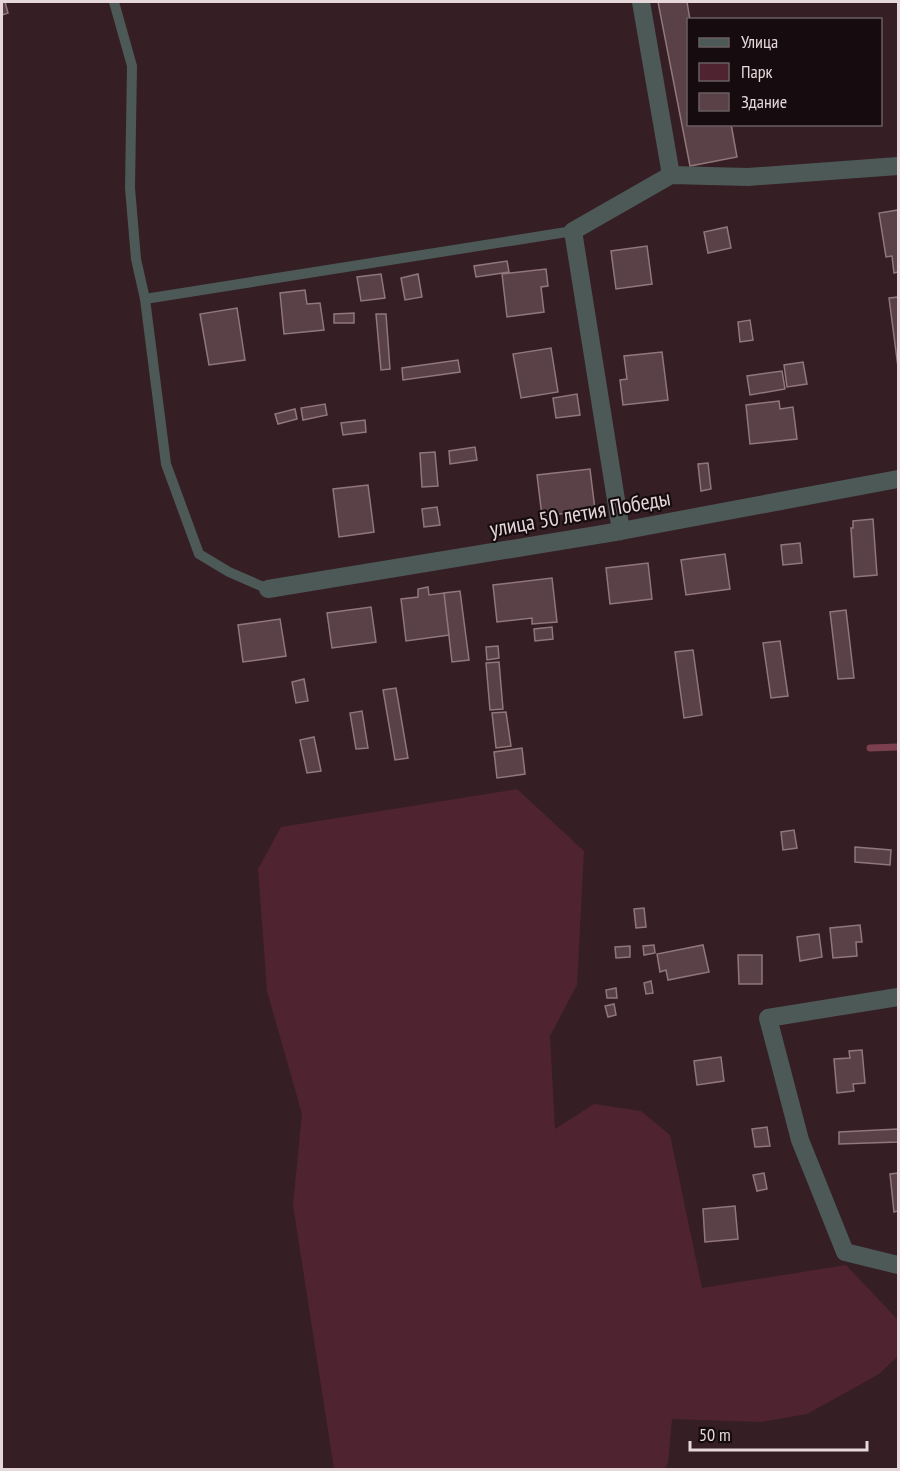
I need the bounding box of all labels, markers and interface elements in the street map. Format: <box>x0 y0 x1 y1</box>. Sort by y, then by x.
legend <box>687 18 882 126</box>
text: Улица <box>741 30 778 53</box>
text: Парк <box>741 60 772 83</box>
text: Здание <box>741 90 787 113</box>
street label: улица 50 летия Победы <box>487 483 673 543</box>
scale bar <box>690 1414 867 1452</box>
text: 50 m <box>699 1423 731 1446</box>

